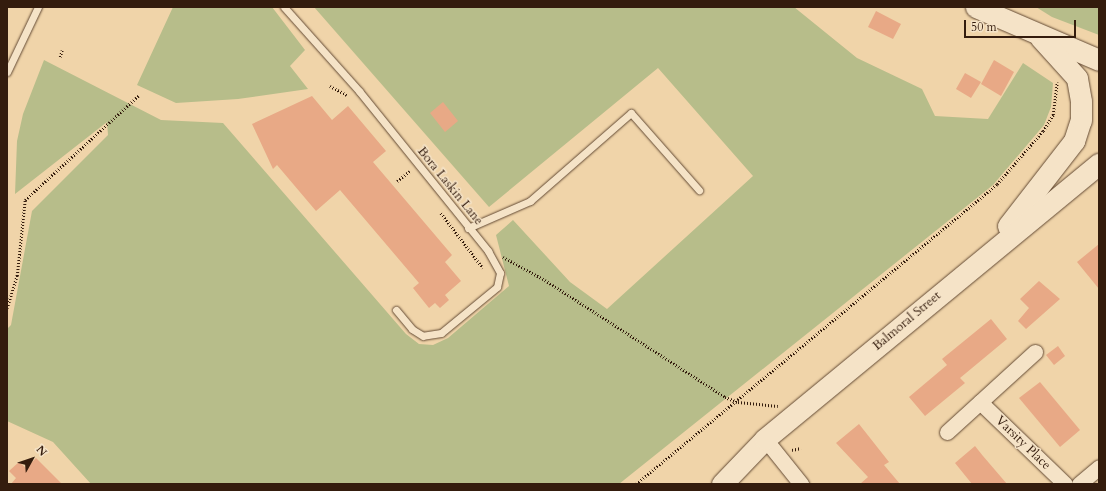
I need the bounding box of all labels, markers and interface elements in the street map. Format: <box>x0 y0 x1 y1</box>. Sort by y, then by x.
scale bar <box>966 12 1078 38</box>
text: 50 m <box>971 19 997 35</box>
street label: Bora Laskin Lane <box>414 144 486 228</box>
street label: Balmoral Street <box>870 288 944 354</box>
street label: Varsity Place <box>992 413 1054 473</box>
north arrow <box>12 439 52 479</box>
text: N <box>33 442 50 459</box>

